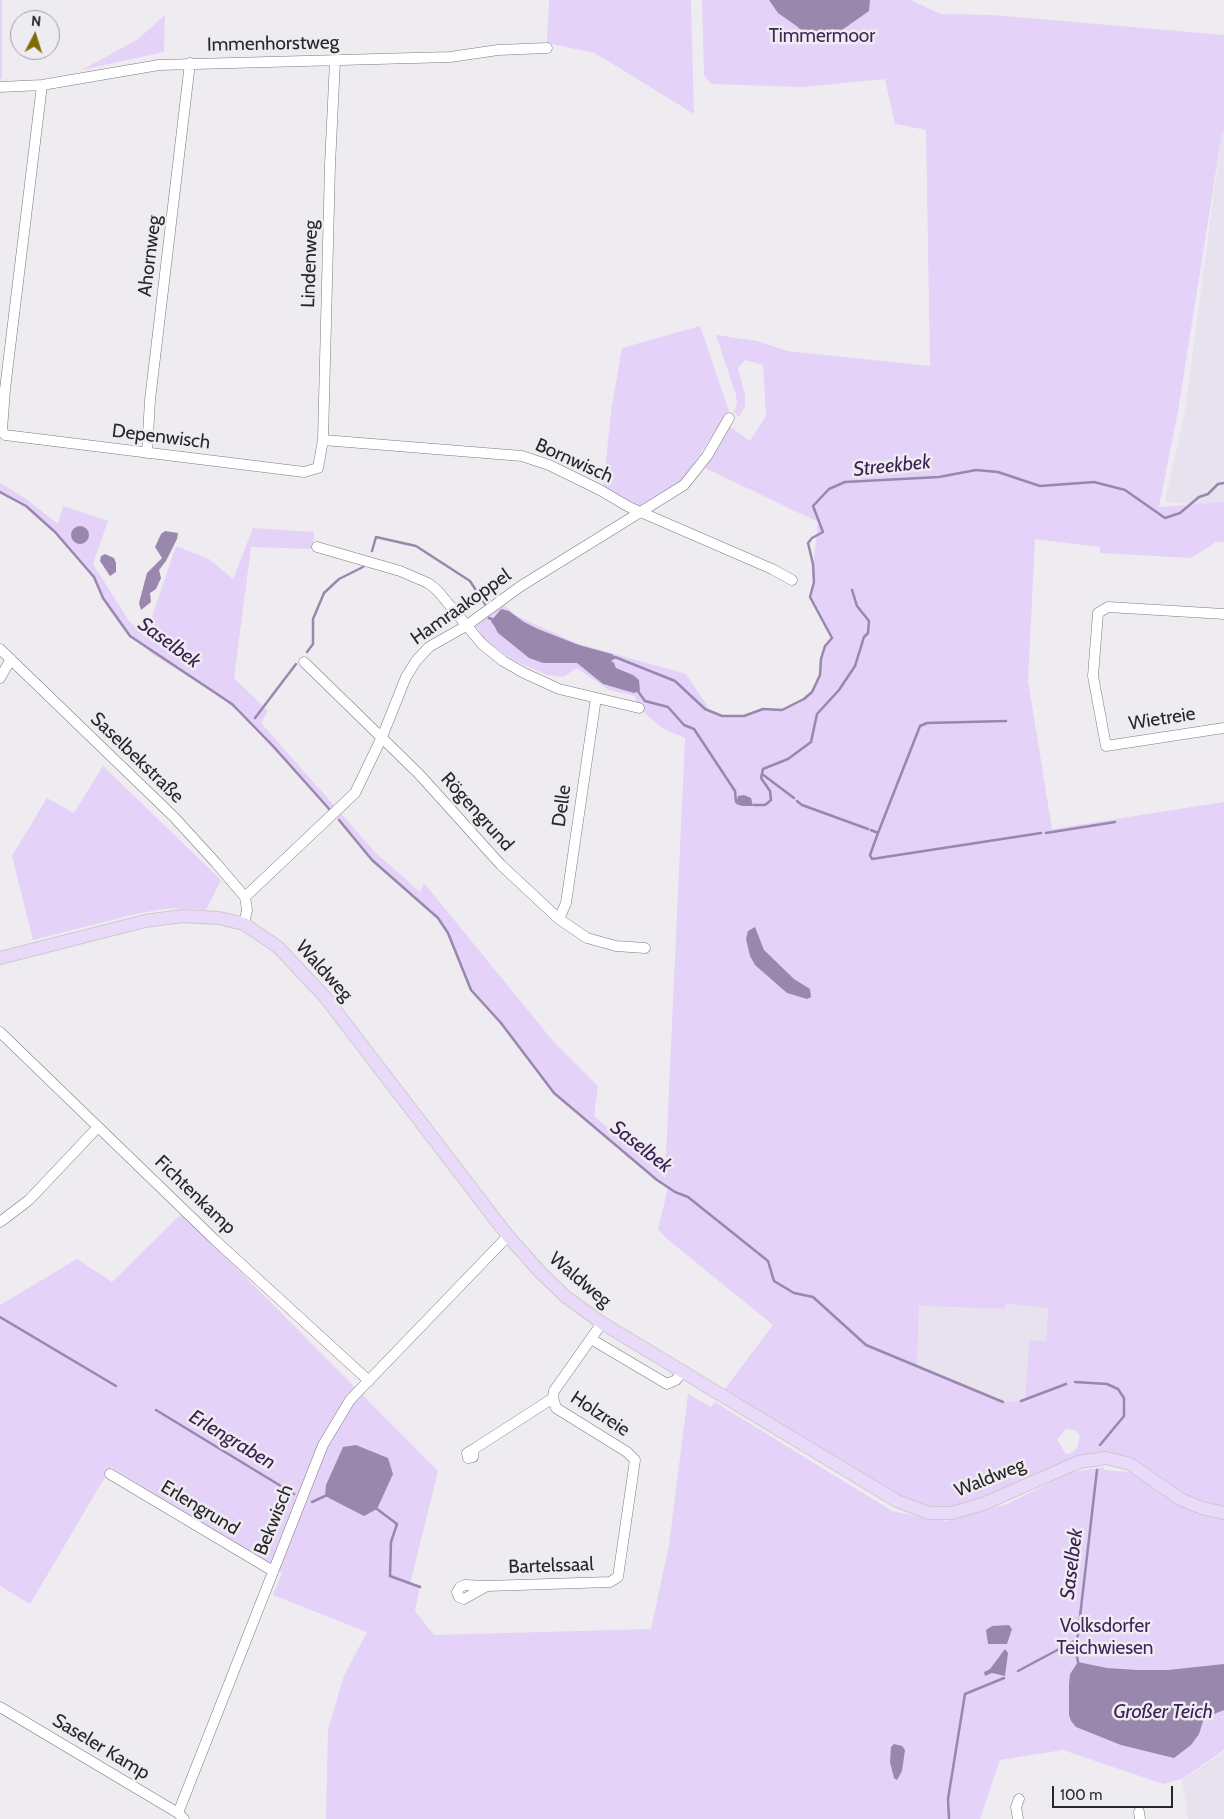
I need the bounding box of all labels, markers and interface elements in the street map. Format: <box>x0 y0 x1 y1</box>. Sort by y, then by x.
north arrow <box>10 10 60 60</box>
text: N <box>31 12 42 30</box>
park label: Timmermoor <box>769 25 875 47</box>
street label: Immenhorstweg <box>207 31 339 57</box>
street label: Ahornweg <box>134 214 166 298</box>
street label: Lindenweg <box>297 220 323 308</box>
street label: Depenwisch <box>111 420 211 454</box>
street label: Bornwisch <box>532 434 616 488</box>
water label: Streekbek <box>852 450 932 482</box>
street label: Hamraakoppel <box>407 564 515 650</box>
water label: Saselbek <box>133 612 205 674</box>
street label: Wietreie <box>1127 702 1197 736</box>
street label: Saselbekstraße <box>86 708 188 808</box>
street label: Rögengrund <box>436 768 518 856</box>
street label: Delle <box>548 784 576 828</box>
street label: Waldweg <box>291 936 357 1006</box>
water label: Saselbek <box>606 1116 676 1178</box>
street label: Fichtenkamp <box>150 1151 240 1239</box>
street label: Waldweg <box>544 1247 616 1313</box>
street label: Holzreie <box>566 1386 634 1442</box>
water label: Erlengraben <box>185 1405 279 1475</box>
street label: Waldweg <box>951 1454 1029 1502</box>
street label: Erlengrund <box>157 1476 243 1540</box>
street label: Bekwisch <box>250 1481 298 1559</box>
water label: Saselbek <box>1056 1527 1088 1601</box>
street label: Bartelssaal <box>508 1553 594 1579</box>
park label: Volksdorfer Teichwiesen <box>1057 1615 1153 1659</box>
water label: Großer Teich <box>1113 1700 1213 1724</box>
street label: Saseler Kamp <box>48 1709 154 1785</box>
scale bar <box>1054 1776 1175 1808</box>
text: 100 m <box>1060 1786 1102 1804</box>

